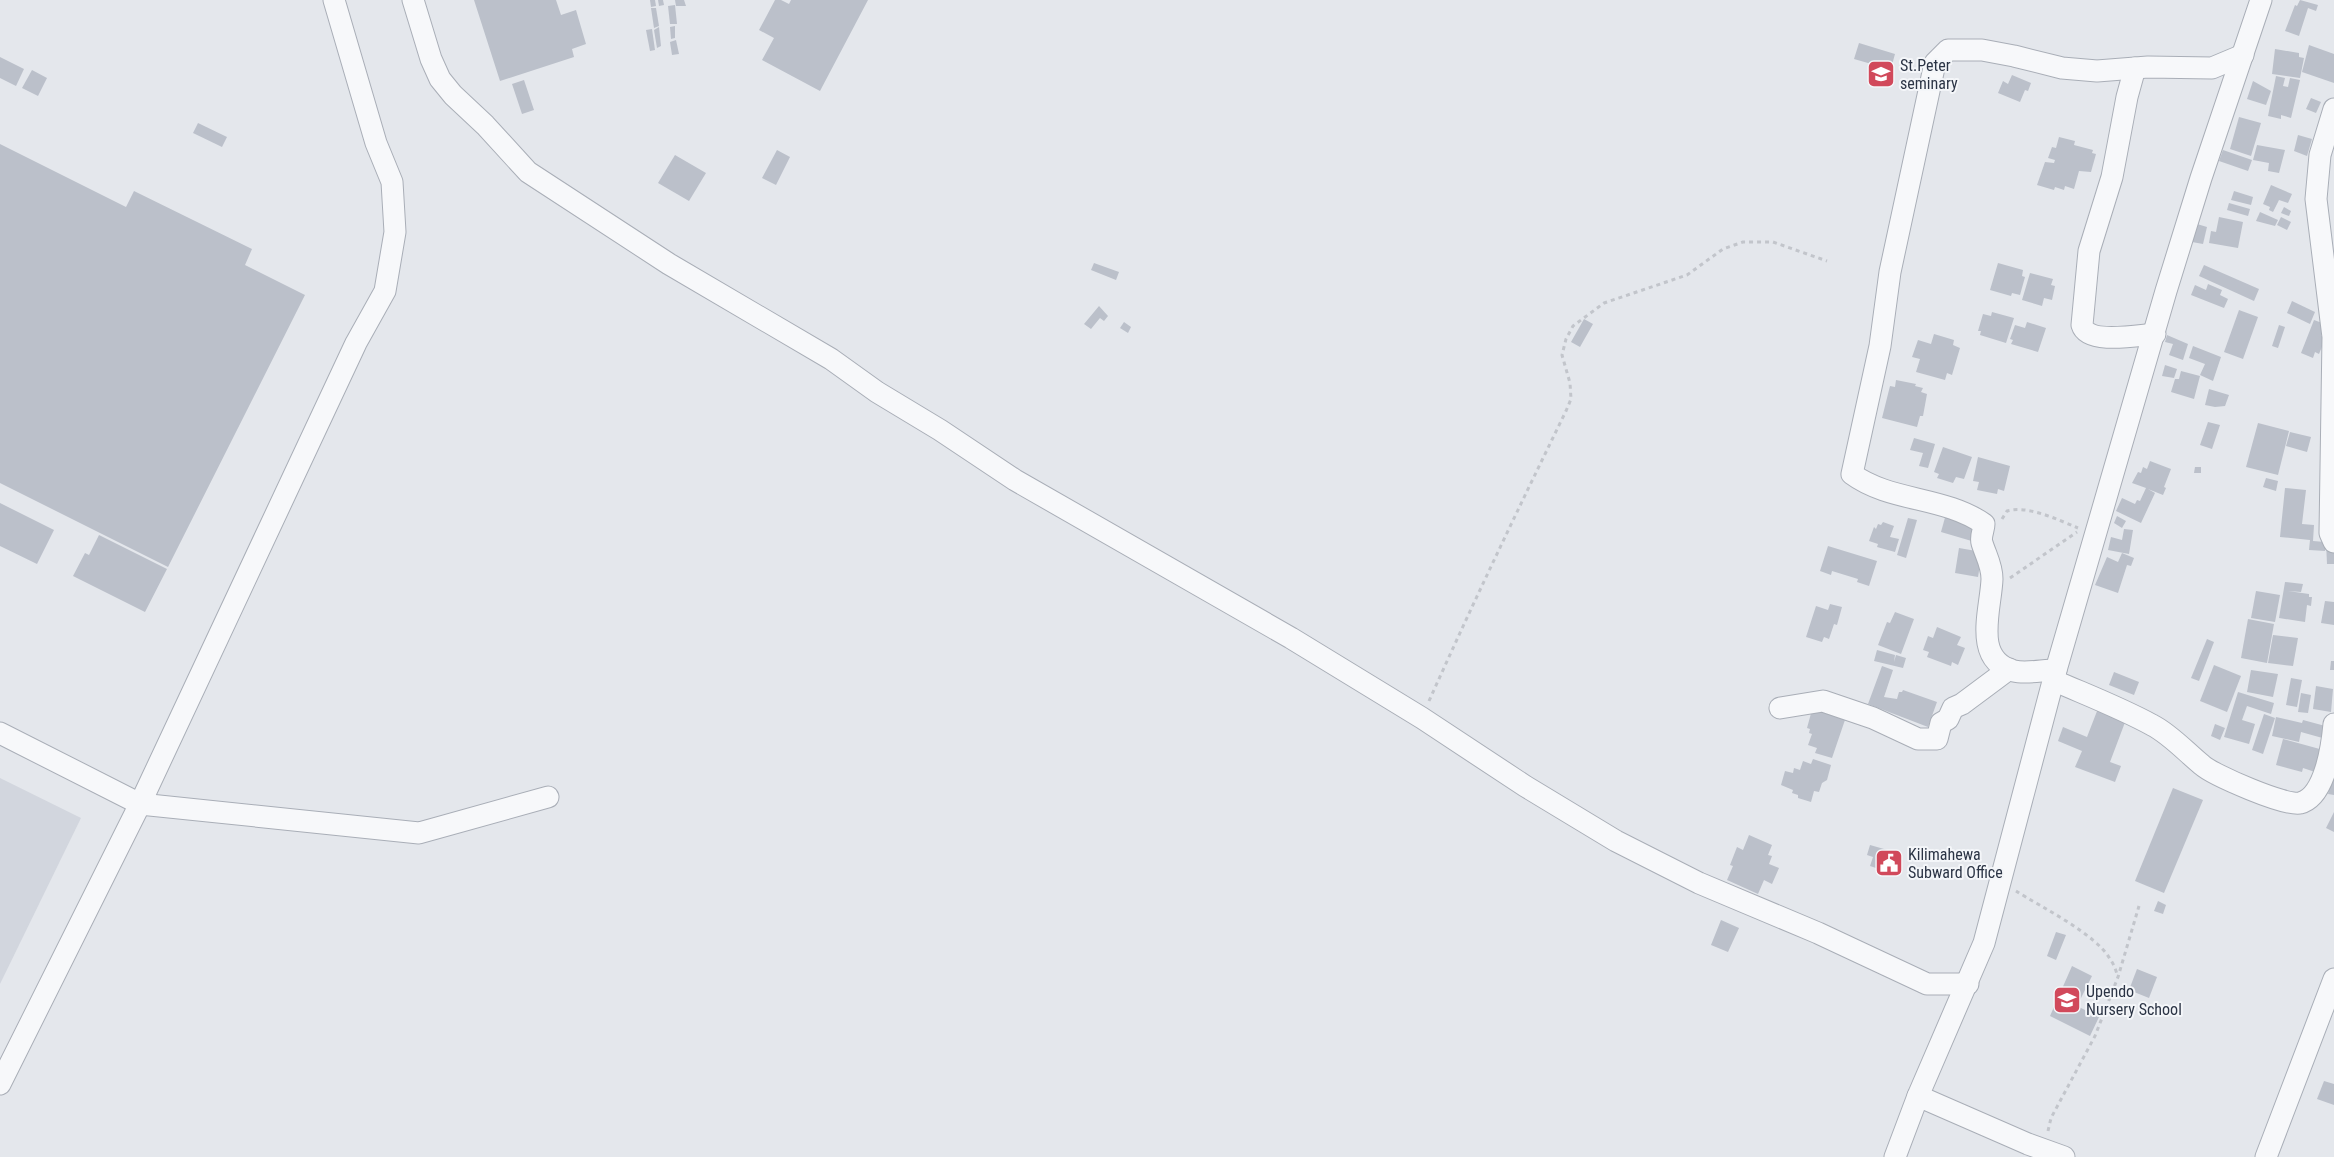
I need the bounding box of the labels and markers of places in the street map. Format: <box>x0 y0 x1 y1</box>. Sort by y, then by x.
place label: St.Peter seminary <box>1900 56 1958 93</box>
school or university icon: St.Peter seminary <box>1866 59 1896 89</box>
place label: Kilimahewa Subward Office <box>1908 845 2003 882</box>
public building icon: Kilimahewa Subward Office <box>1874 848 1904 878</box>
place label: Upendo Nursery School <box>2086 982 2182 1019</box>
school or university icon: Upendo Nursery School <box>2052 985 2082 1015</box>

